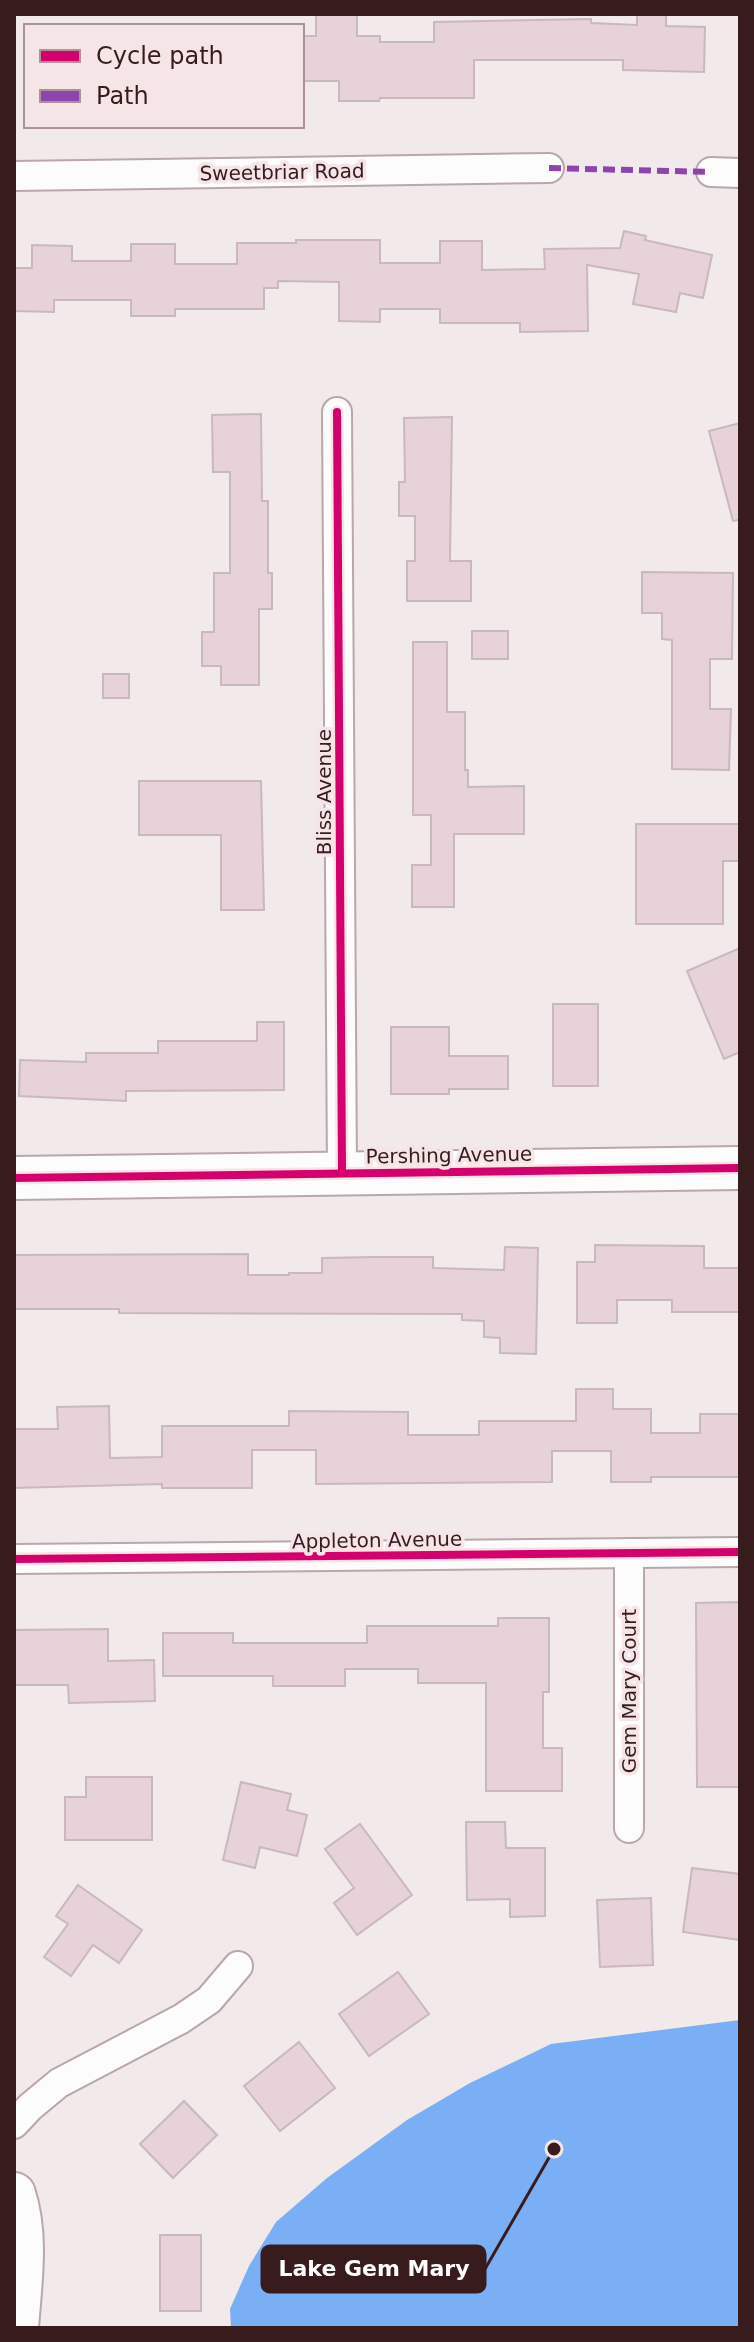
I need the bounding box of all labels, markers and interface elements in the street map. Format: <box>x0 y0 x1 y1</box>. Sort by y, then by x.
legend <box>24 24 304 128</box>
text: Cycle path <box>96 42 224 70</box>
text: Path <box>96 82 149 110</box>
street label: Sweetbriar Road <box>199 159 365 185</box>
street label: Bliss Avenue <box>312 729 336 855</box>
street label: Pershing Avenue <box>366 1142 532 1168</box>
street label: Appleton Avenue <box>292 1527 462 1553</box>
street label: Gem Mary Court <box>617 1609 641 1773</box>
callout: Lake Gem Mary <box>262 2246 485 2292</box>
text: Lake Gem Mary <box>279 2256 469 2281</box>

